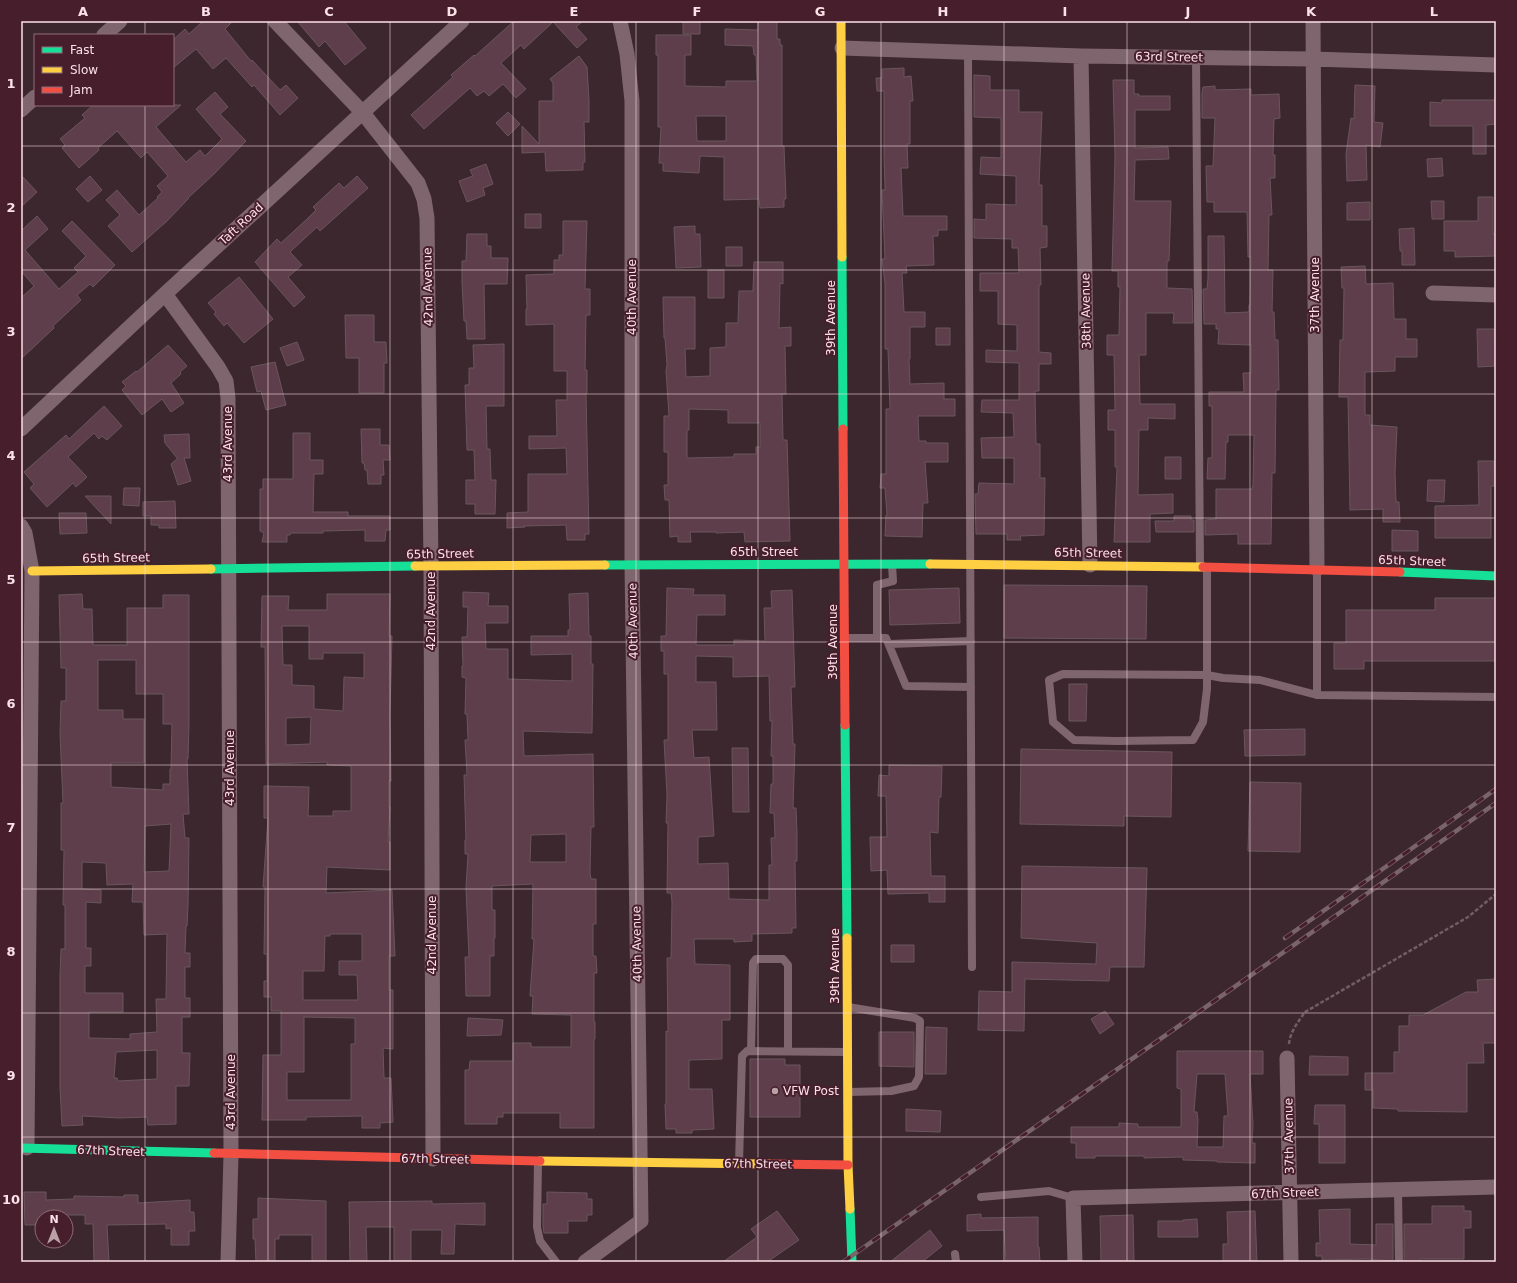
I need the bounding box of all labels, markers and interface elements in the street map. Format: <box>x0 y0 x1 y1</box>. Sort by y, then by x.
text: A <box>78 4 88 19</box>
text: B <box>201 4 211 19</box>
text: C <box>324 4 334 19</box>
text: D <box>447 4 458 19</box>
text: E <box>570 4 578 19</box>
text: F <box>693 4 701 19</box>
text: G <box>815 4 825 19</box>
text: H <box>938 4 948 19</box>
text: I <box>1063 4 1067 19</box>
text: J <box>1185 4 1190 19</box>
text: K <box>1306 4 1317 19</box>
text: L <box>1430 4 1438 19</box>
legend <box>34 34 174 106</box>
text: Fast <box>70 43 94 57</box>
street label: 63rd Street <box>1135 49 1203 65</box>
text: Slow <box>70 63 98 77</box>
text: 1 <box>6 76 16 91</box>
text: Jam <box>69 83 93 97</box>
text: 2 <box>6 200 16 215</box>
street label: Taft Road <box>215 200 266 249</box>
street label: 42nd Avenue <box>420 247 436 327</box>
street label: 37th Avenue <box>1308 257 1322 333</box>
street label: 40th Avenue <box>625 259 639 335</box>
street label: 38th Avenue <box>1078 273 1094 349</box>
street label: 39th Avenue <box>824 280 838 356</box>
text: 3 <box>6 324 16 339</box>
street label: 43rd Avenue <box>221 406 235 482</box>
text: 4 <box>6 448 16 463</box>
street label: 65th Street <box>730 545 798 559</box>
street label: 65th Street <box>1054 545 1122 561</box>
street label: 65th Street <box>406 546 474 562</box>
street label: 65th Street <box>82 550 150 566</box>
street label: 65th Street <box>1378 553 1446 569</box>
text: 5 <box>6 572 16 587</box>
street label: 42nd Avenue <box>424 572 438 650</box>
street label: 40th Avenue <box>625 583 641 659</box>
street label: 39th Avenue <box>826 604 840 680</box>
text: 6 <box>6 696 16 711</box>
street label: 43rd Avenue <box>223 730 237 806</box>
text: 7 <box>6 820 16 835</box>
street label: 42nd Avenue <box>425 896 439 974</box>
street label: 40th Avenue <box>629 906 645 982</box>
street label: 39th Avenue <box>828 928 842 1004</box>
text: 8 <box>6 944 16 959</box>
street label: 43rd Avenue <box>224 1054 238 1130</box>
text: 9 <box>6 1068 16 1083</box>
place label: VFW Post <box>783 1084 839 1098</box>
marker: VFW Post <box>770 1086 780 1096</box>
street label: 37th Avenue <box>1281 1098 1297 1174</box>
street label: 67th Street <box>77 1143 145 1159</box>
street label: 67th Street <box>401 1151 469 1167</box>
street label: 67th Street <box>724 1156 792 1172</box>
street label: 67th Street <box>1251 1185 1319 1201</box>
text: 10 <box>2 1192 20 1207</box>
north arrow <box>34 1209 74 1249</box>
text: N <box>49 1213 59 1226</box>

